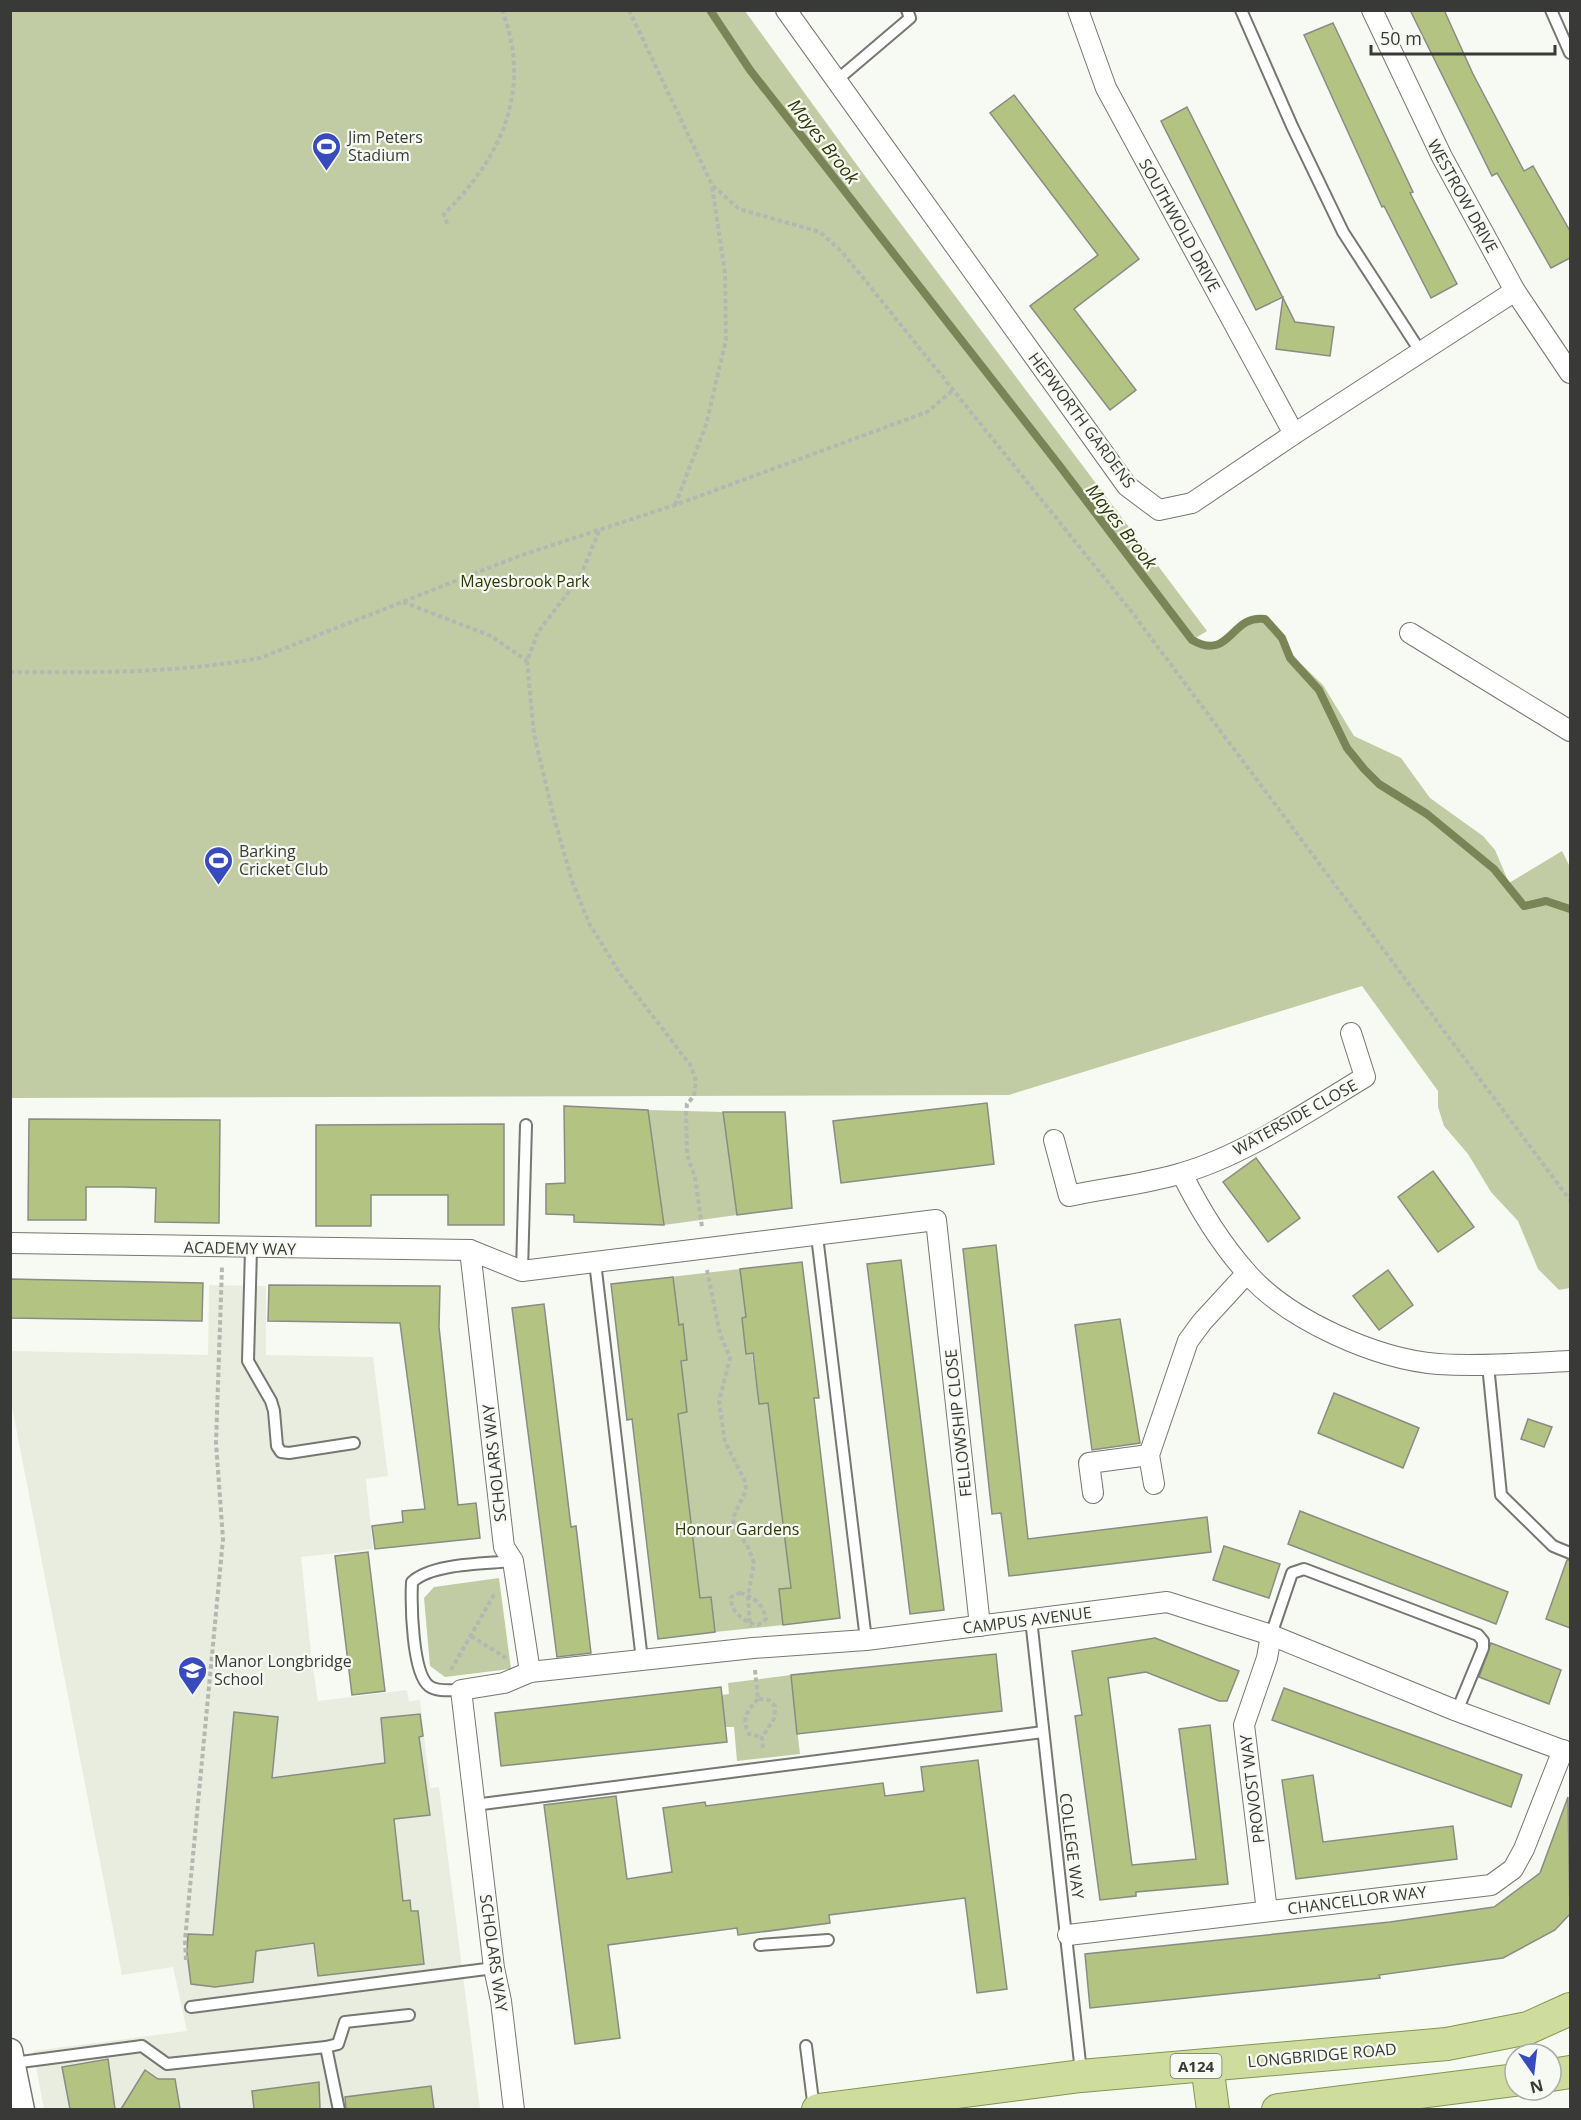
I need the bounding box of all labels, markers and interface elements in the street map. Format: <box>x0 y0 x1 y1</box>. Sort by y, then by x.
scale bar <box>1371 18 1556 56</box>
text: 50 m <box>1380 26 1422 50</box>
water label: Mayes Brook <box>783 93 866 189</box>
place label: Jim Peters Stadium <box>346 126 423 166</box>
sports icon: Jim Peters Stadium <box>311 130 343 172</box>
street label: WESTROW DRIVE <box>1423 135 1503 257</box>
street label: SOUTHWOLD DRIVE <box>1134 154 1226 296</box>
street label: HEPWORTH GARDENS <box>1024 347 1141 493</box>
water label: Mayes Brook <box>1081 478 1164 574</box>
park label: Mayesbrook Park <box>460 570 590 592</box>
place label: Barking Cricket Club <box>239 840 328 880</box>
sports icon: Barking Cricket Club <box>202 844 234 886</box>
street label: WATERSIDE CLOSE <box>1229 1074 1361 1160</box>
street label: ACADEMY WAY <box>184 1236 296 1260</box>
street label: FELLOWSHIP CLOSE <box>939 1348 977 1498</box>
street label: SCHOLARS WAY <box>477 1403 511 1523</box>
park label: Honour Gardens <box>675 1518 799 1540</box>
street label: CAMPUS AVENUE <box>961 1601 1093 1639</box>
place label: Manor Longbridge School <box>214 1650 352 1690</box>
school or university icon: Manor Longbridge School <box>177 1654 209 1696</box>
street label: PROVOST WAY <box>1234 1733 1270 1845</box>
street label: COLLEGE WAY <box>1055 1792 1089 1900</box>
street label: CHANCELLOR WAY <box>1286 1881 1428 1919</box>
street label: SCHOLARS WAY <box>475 1893 513 2013</box>
street label: LONGBRIDGE ROAD <box>1247 2038 1397 2072</box>
north arrow <box>1503 2042 1563 2102</box>
road number: A124 <box>1170 2054 1222 2078</box>
text: N <box>1528 2074 1546 2099</box>

